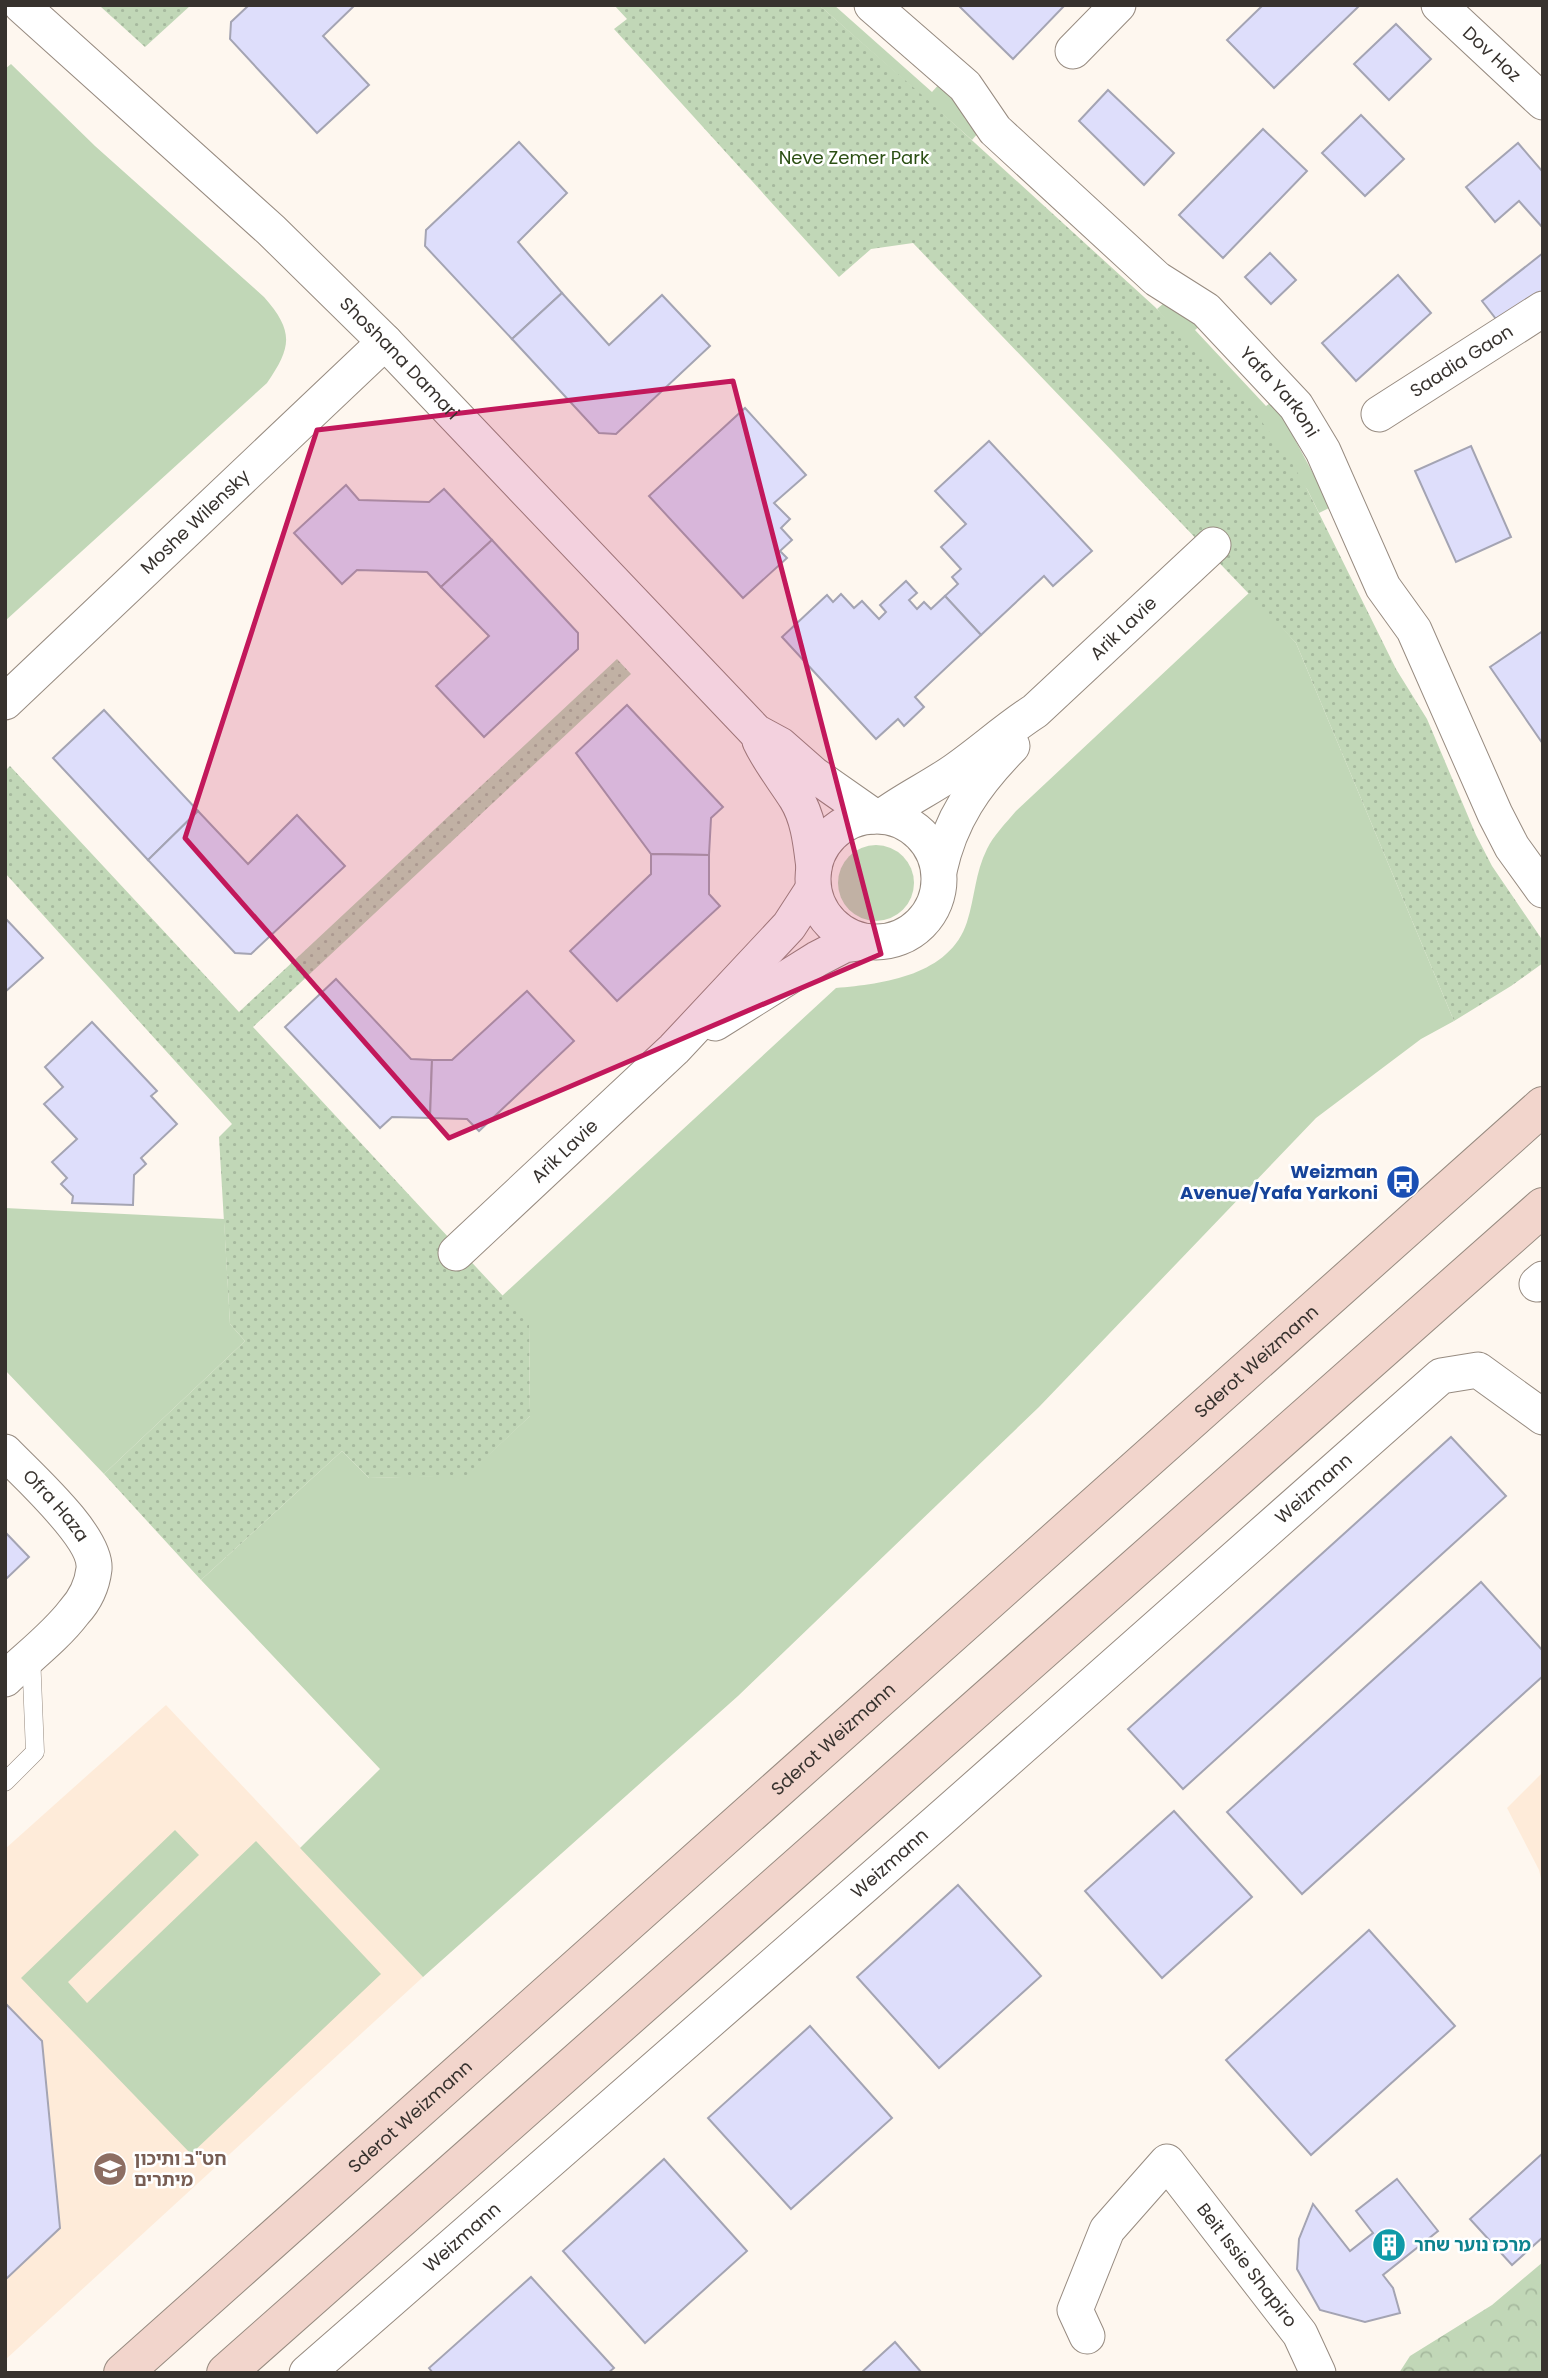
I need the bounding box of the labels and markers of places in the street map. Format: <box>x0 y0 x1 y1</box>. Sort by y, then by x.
place label: Weizman Avenue/Yafa Yarkoni <box>1180 1159 1378 1205</box>
bus stop icon: Weizman Avenue/Yafa Yarkoni <box>1384 1163 1422 1201</box>
place label: חט"ב ותיכון מיתרים <box>134 2146 227 2192</box>
school or university icon: חט"ב ותיכון מיתרים <box>91 2150 129 2188</box>
building icon: מרכז נוער שחר <box>1370 2226 1408 2264</box>
place label: מרכז נוער שחר <box>1414 2232 1531 2257</box>

